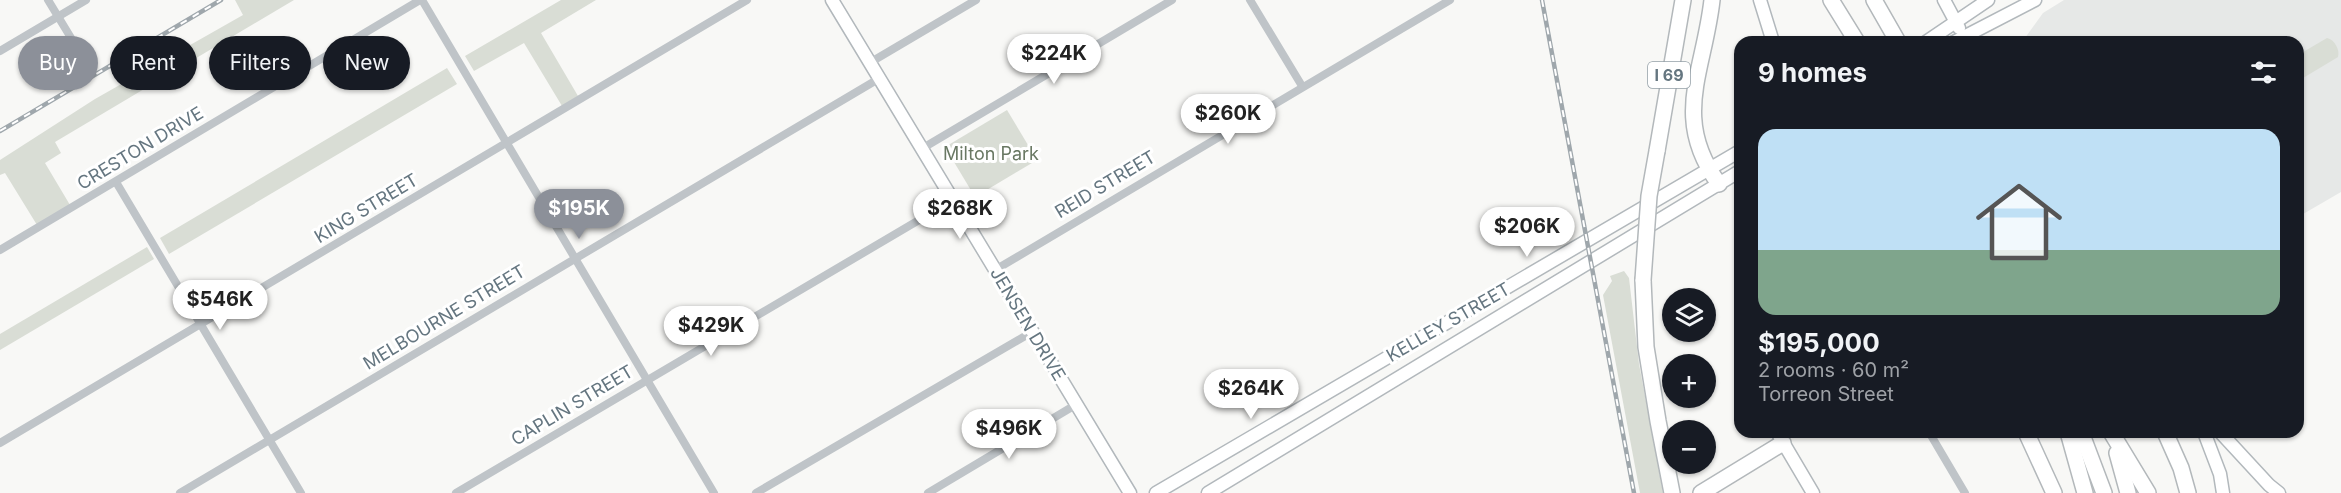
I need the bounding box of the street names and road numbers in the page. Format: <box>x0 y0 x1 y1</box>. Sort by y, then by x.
road number: I 69 <box>1648 62 1690 88</box>
street label: CRESTON DRIVE <box>73 102 207 194</box>
street label: REID STREET <box>1051 146 1159 222</box>
street label: KING STREET <box>310 169 422 247</box>
street label: MELBOURNE STREET <box>359 260 529 374</box>
street label: JENSEN DRIVE <box>986 264 1070 384</box>
street label: KELLEY STREET <box>1382 278 1514 366</box>
street label: CAPLIN STREET <box>507 360 637 450</box>

